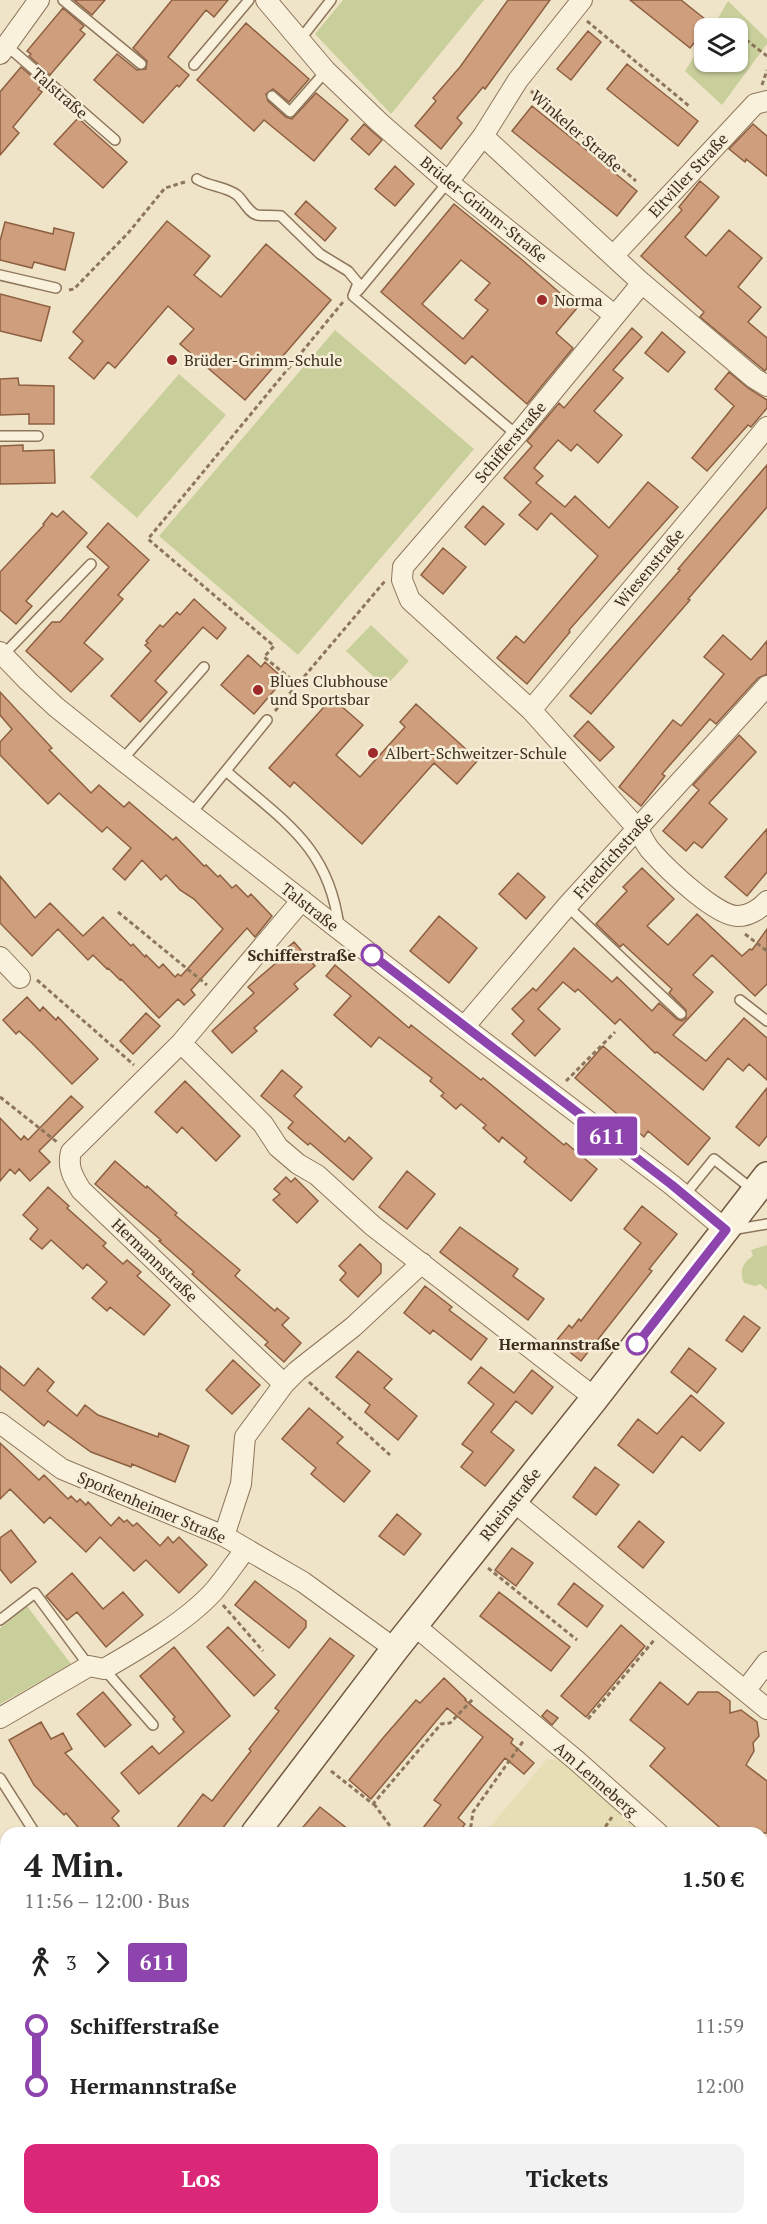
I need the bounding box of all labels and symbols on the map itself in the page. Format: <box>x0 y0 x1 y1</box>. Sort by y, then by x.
street label: Talstraße <box>27 62 93 124</box>
street label: Winkeler Straße <box>526 85 628 177</box>
street label: Eltviller Straße <box>643 128 733 222</box>
street label: Brüder-Grimm-Straße <box>416 151 552 267</box>
place label: Norma <box>554 289 603 311</box>
marker: Norma <box>535 293 549 307</box>
place label: Brüder-Grimm-Schule <box>184 349 342 371</box>
marker: Brüder-Grimm-Schule <box>165 353 179 367</box>
street label: Schifferstraße <box>469 396 551 488</box>
street label: Wiesenstraße <box>609 524 689 612</box>
place label: Blues Clubhouse und Sportsbar <box>270 670 388 710</box>
marker: Blues Clubhouse und Sportsbar <box>251 683 265 697</box>
place label: Albert-Schweitzer-Schule <box>385 742 567 764</box>
marker: Albert-Schweitzer-Schule <box>366 746 380 760</box>
street label: Friedrichstraße <box>568 807 658 903</box>
street label: Talstraße <box>277 878 343 936</box>
place label: Schifferstraße <box>247 944 356 966</box>
marker: Schifferstraße <box>361 944 383 966</box>
line badge: 611 <box>572 1116 642 1156</box>
street label: Hermannstraße <box>107 1213 203 1307</box>
place label: Hermannstraße <box>499 1333 620 1355</box>
marker: Hermannstraße <box>626 1333 648 1355</box>
street label: Rheinstraße <box>474 1463 546 1545</box>
street label: Sporkenheimer Straße <box>74 1466 230 1548</box>
street label: Am Lenneberg <box>550 1737 643 1822</box>

